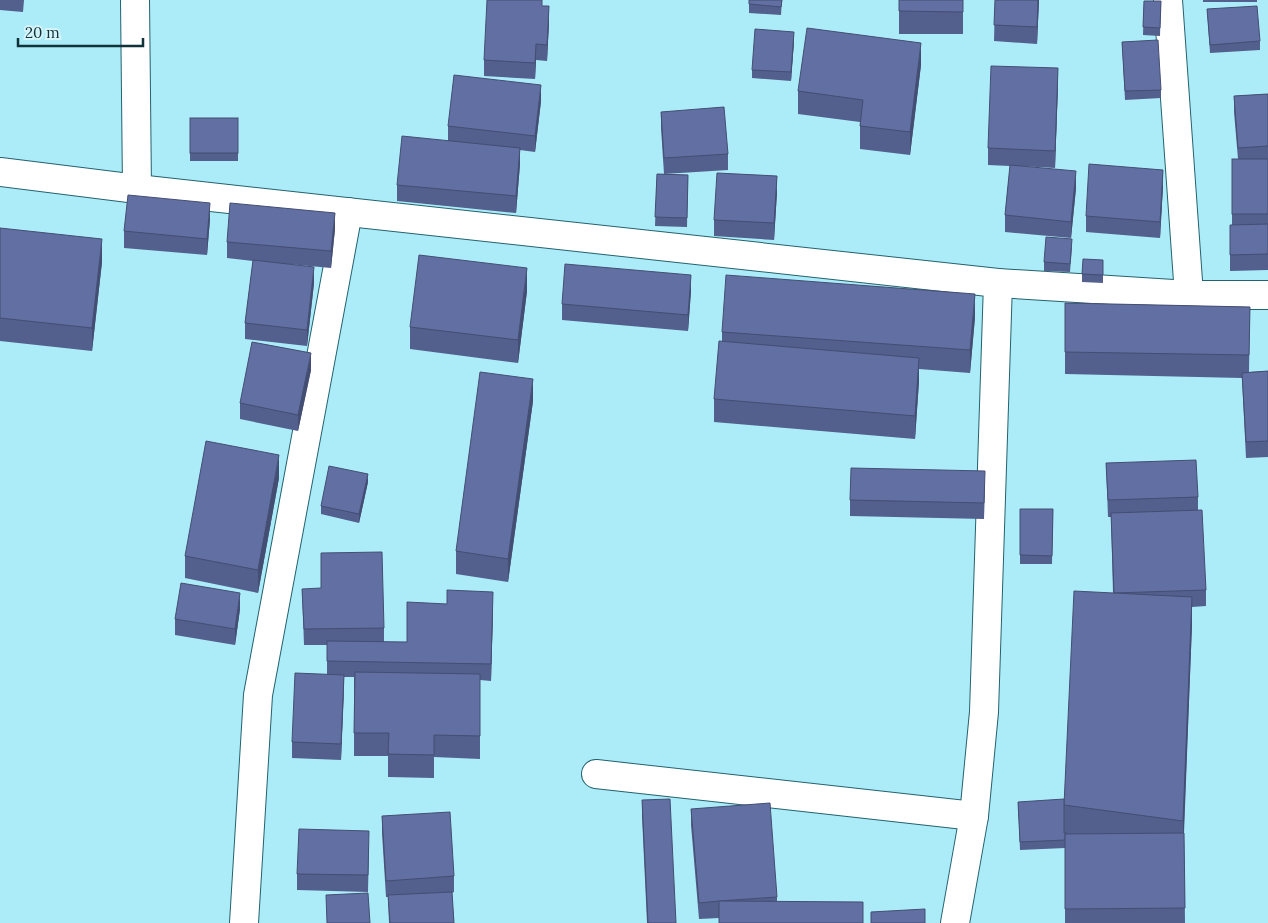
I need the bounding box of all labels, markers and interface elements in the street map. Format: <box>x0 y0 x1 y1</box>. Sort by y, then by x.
scale bar <box>18 15 142 47</box>
text: 20 m <box>25 23 60 42</box>

